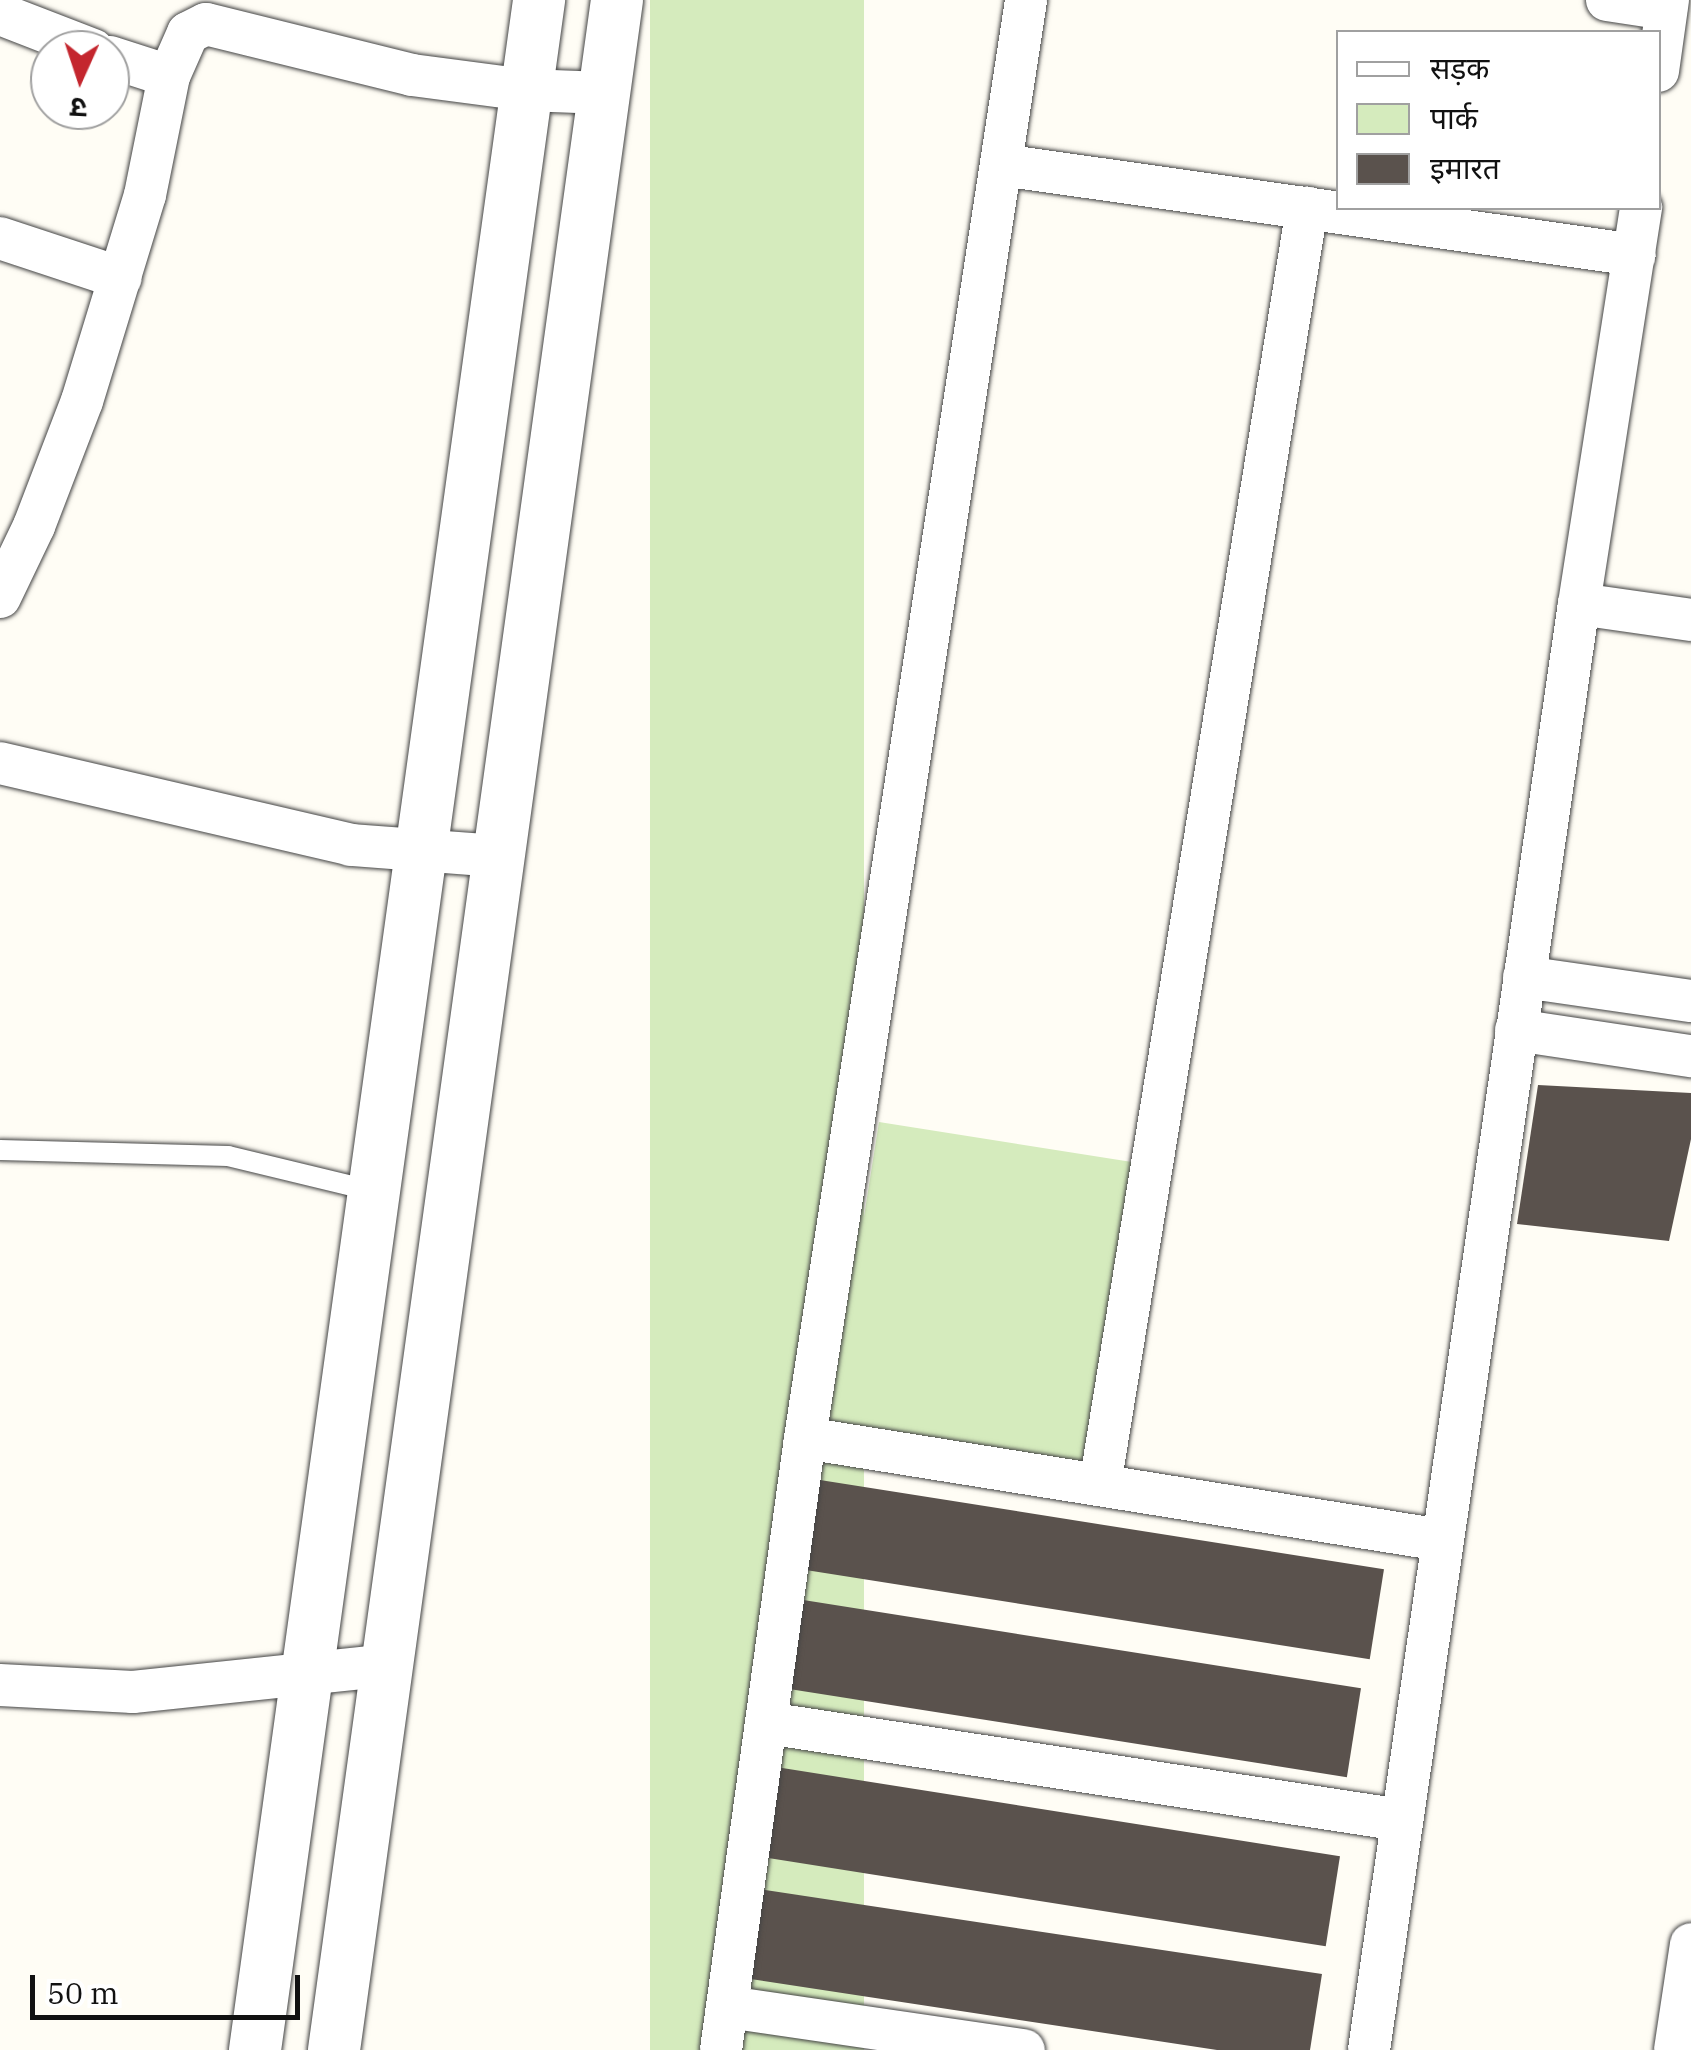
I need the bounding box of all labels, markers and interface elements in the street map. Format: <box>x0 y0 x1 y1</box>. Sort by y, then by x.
north arrow <box>30 30 130 130</box>
legend <box>1336 30 1661 210</box>
text: सड़क <box>1430 48 1489 87</box>
text: उ <box>69 90 88 127</box>
text: पार्क <box>1430 98 1478 137</box>
text: इमारत <box>1430 148 1500 187</box>
scale bar <box>35 1955 305 2017</box>
text: 50 m <box>47 1973 119 2012</box>

